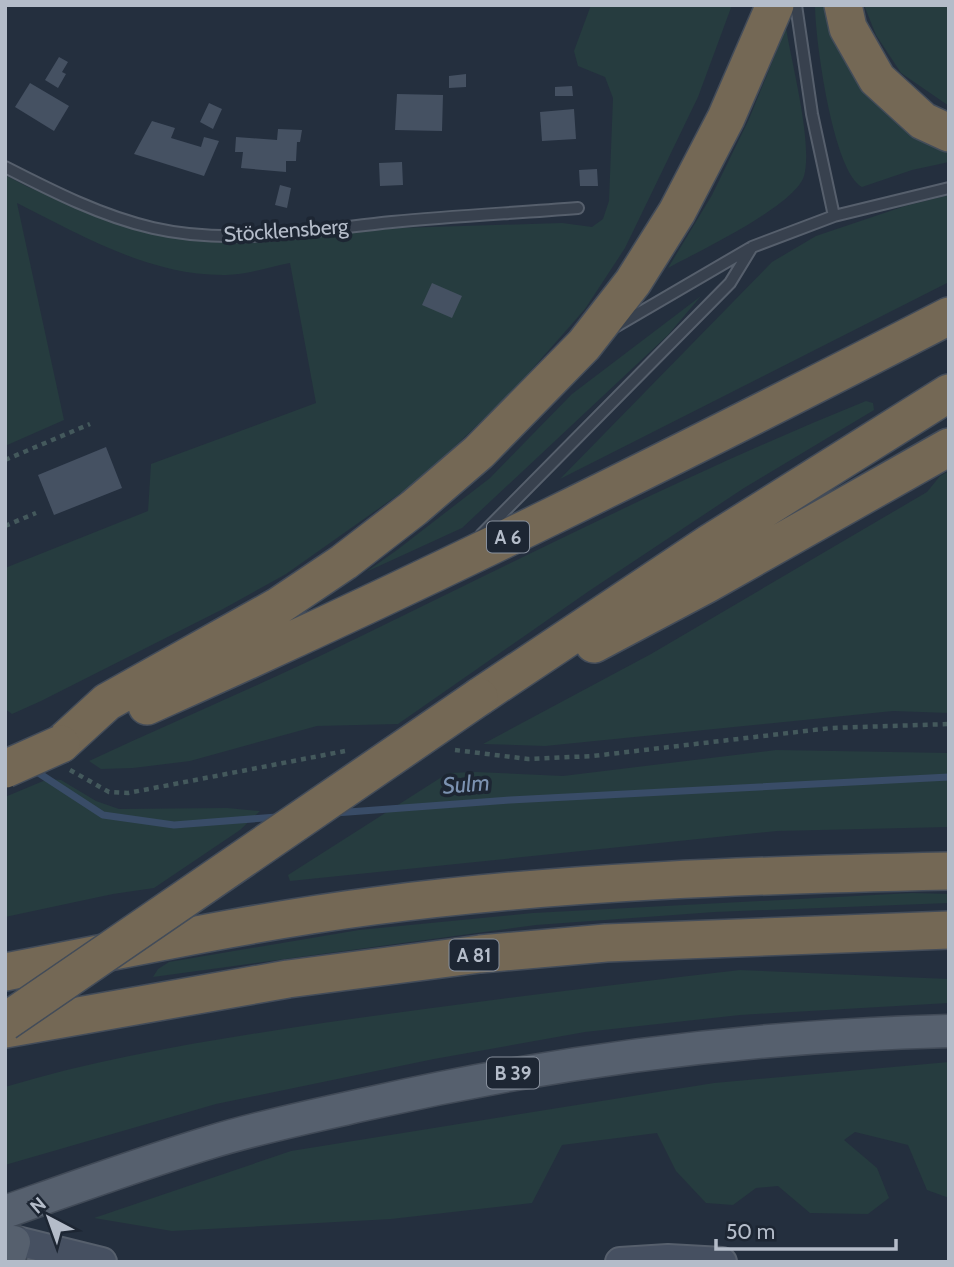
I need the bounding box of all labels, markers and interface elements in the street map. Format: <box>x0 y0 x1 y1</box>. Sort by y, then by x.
street label: Stöcklensberg <box>223 213 350 247</box>
road number: A 6 <box>487 522 529 552</box>
water label: Sulm <box>441 768 491 800</box>
road number: A 81 <box>449 939 498 970</box>
road number: B 39 <box>487 1058 539 1088</box>
north arrow <box>14 1183 84 1253</box>
text: N <box>26 1192 51 1219</box>
scale bar <box>716 1208 896 1252</box>
text: 50 m <box>726 1219 775 1244</box>

